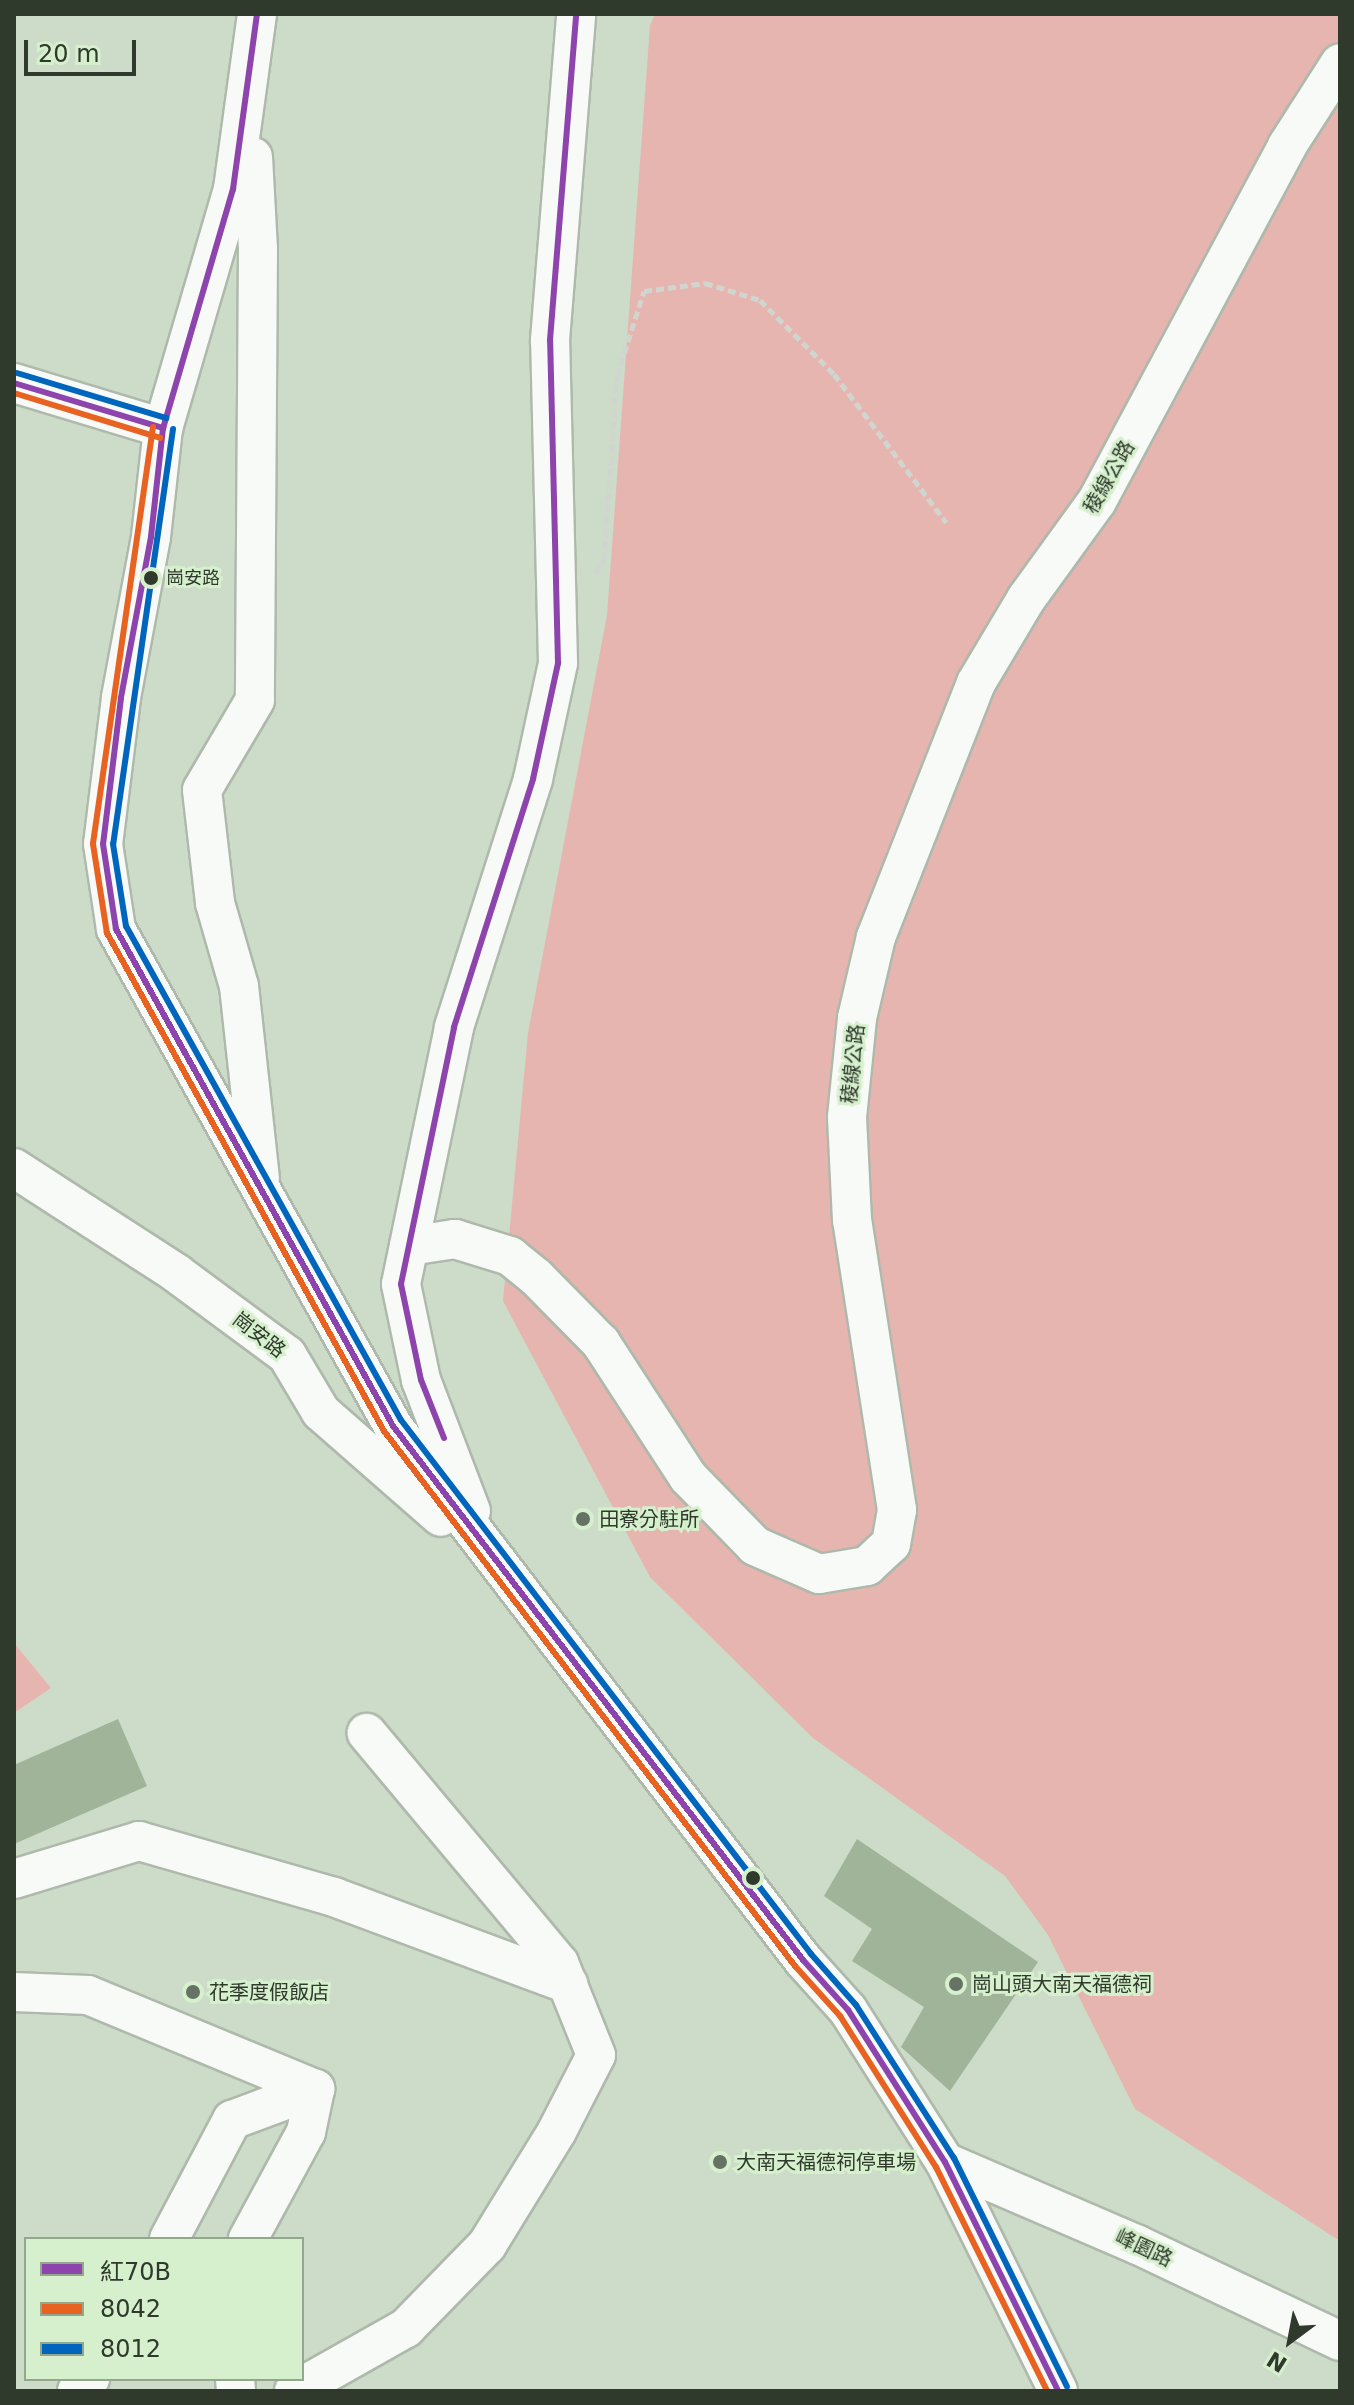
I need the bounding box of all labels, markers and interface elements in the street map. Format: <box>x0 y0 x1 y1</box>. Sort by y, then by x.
scale bar <box>28 24 140 74</box>
text: 20 m <box>38 40 100 68</box>
street label: 稜線公路 <box>1079 436 1139 518</box>
place label: 崗安路 <box>166 567 220 589</box>
marker: 崗安路 <box>143 570 159 586</box>
street label: 稜線公路 <box>837 1023 869 1105</box>
street label: 崗安路 <box>228 1307 290 1363</box>
place label: 田寮分駐所 <box>599 1507 699 1531</box>
marker: 田寮分駐所 <box>574 1510 592 1528</box>
unlabelled marker <box>745 1870 761 1886</box>
place label: 崗山頭大南天福德祠 <box>972 1972 1152 1996</box>
marker: 崗山頭大南天福德祠 <box>947 1975 965 1993</box>
place label: 花季度假飯店 <box>209 1980 329 2004</box>
marker: 花季度假飯店 <box>184 1983 202 2001</box>
place label: 大南天福德祠停車場 <box>736 2150 916 2174</box>
marker: 大南天福德祠停車場 <box>711 2153 729 2171</box>
street label: 峰園路 <box>1112 2224 1176 2272</box>
legend <box>24 2237 304 2381</box>
text: 紅70B <box>100 2258 171 2286</box>
text: 8042 <box>100 2295 161 2323</box>
north arrow <box>1250 2301 1330 2381</box>
text: 8012 <box>100 2335 161 2363</box>
text: N <box>1263 2346 1291 2377</box>

